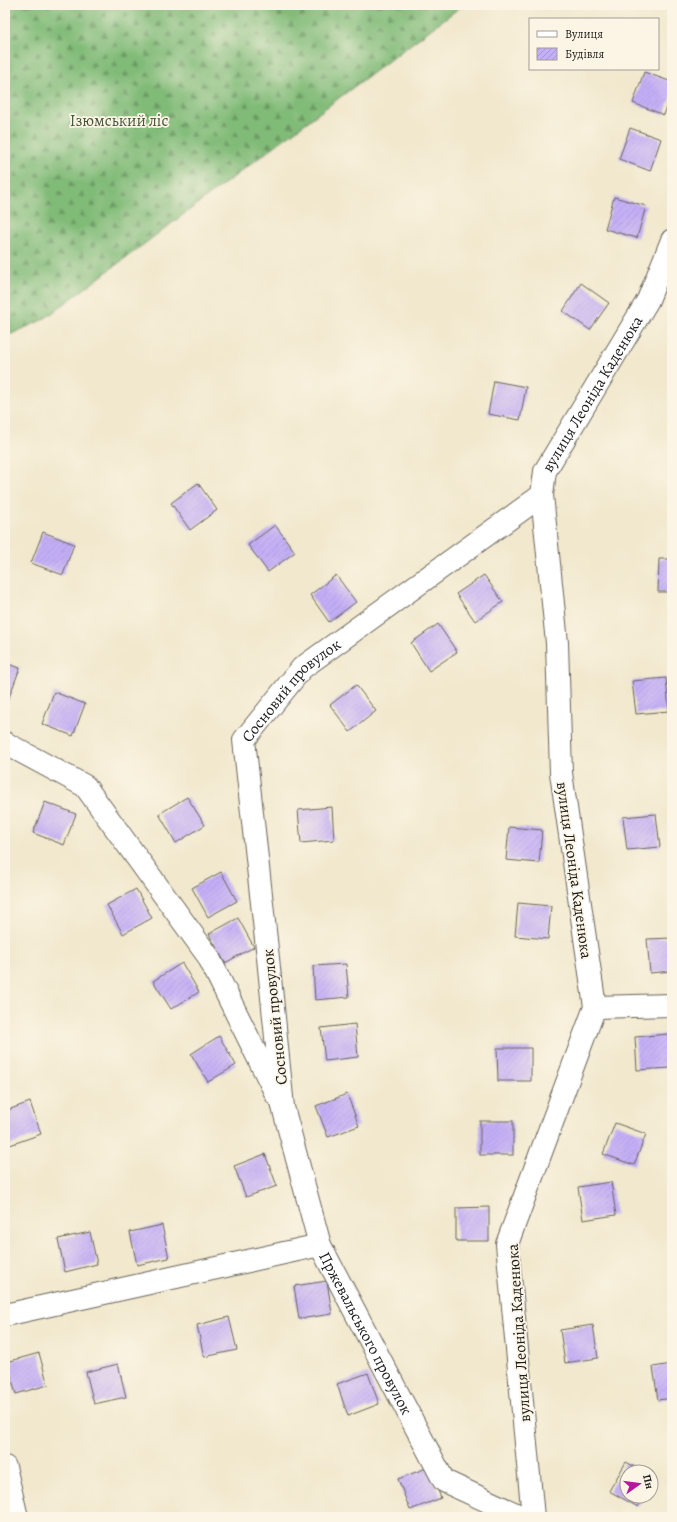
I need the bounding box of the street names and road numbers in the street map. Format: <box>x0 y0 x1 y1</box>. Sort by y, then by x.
street label: вулиця Леоніда Каденюка <box>537 311 648 476</box>
street label: Сосновий провулок <box>237 634 345 747</box>
street label: вулиця Леоніда Каденюка <box>551 780 597 961</box>
street label: Сосновий провулок <box>257 948 293 1086</box>
street label: вулиця Леоніда Каденюка <box>502 1242 536 1423</box>
street label: Пржевальського провулок <box>313 1248 417 1419</box>

